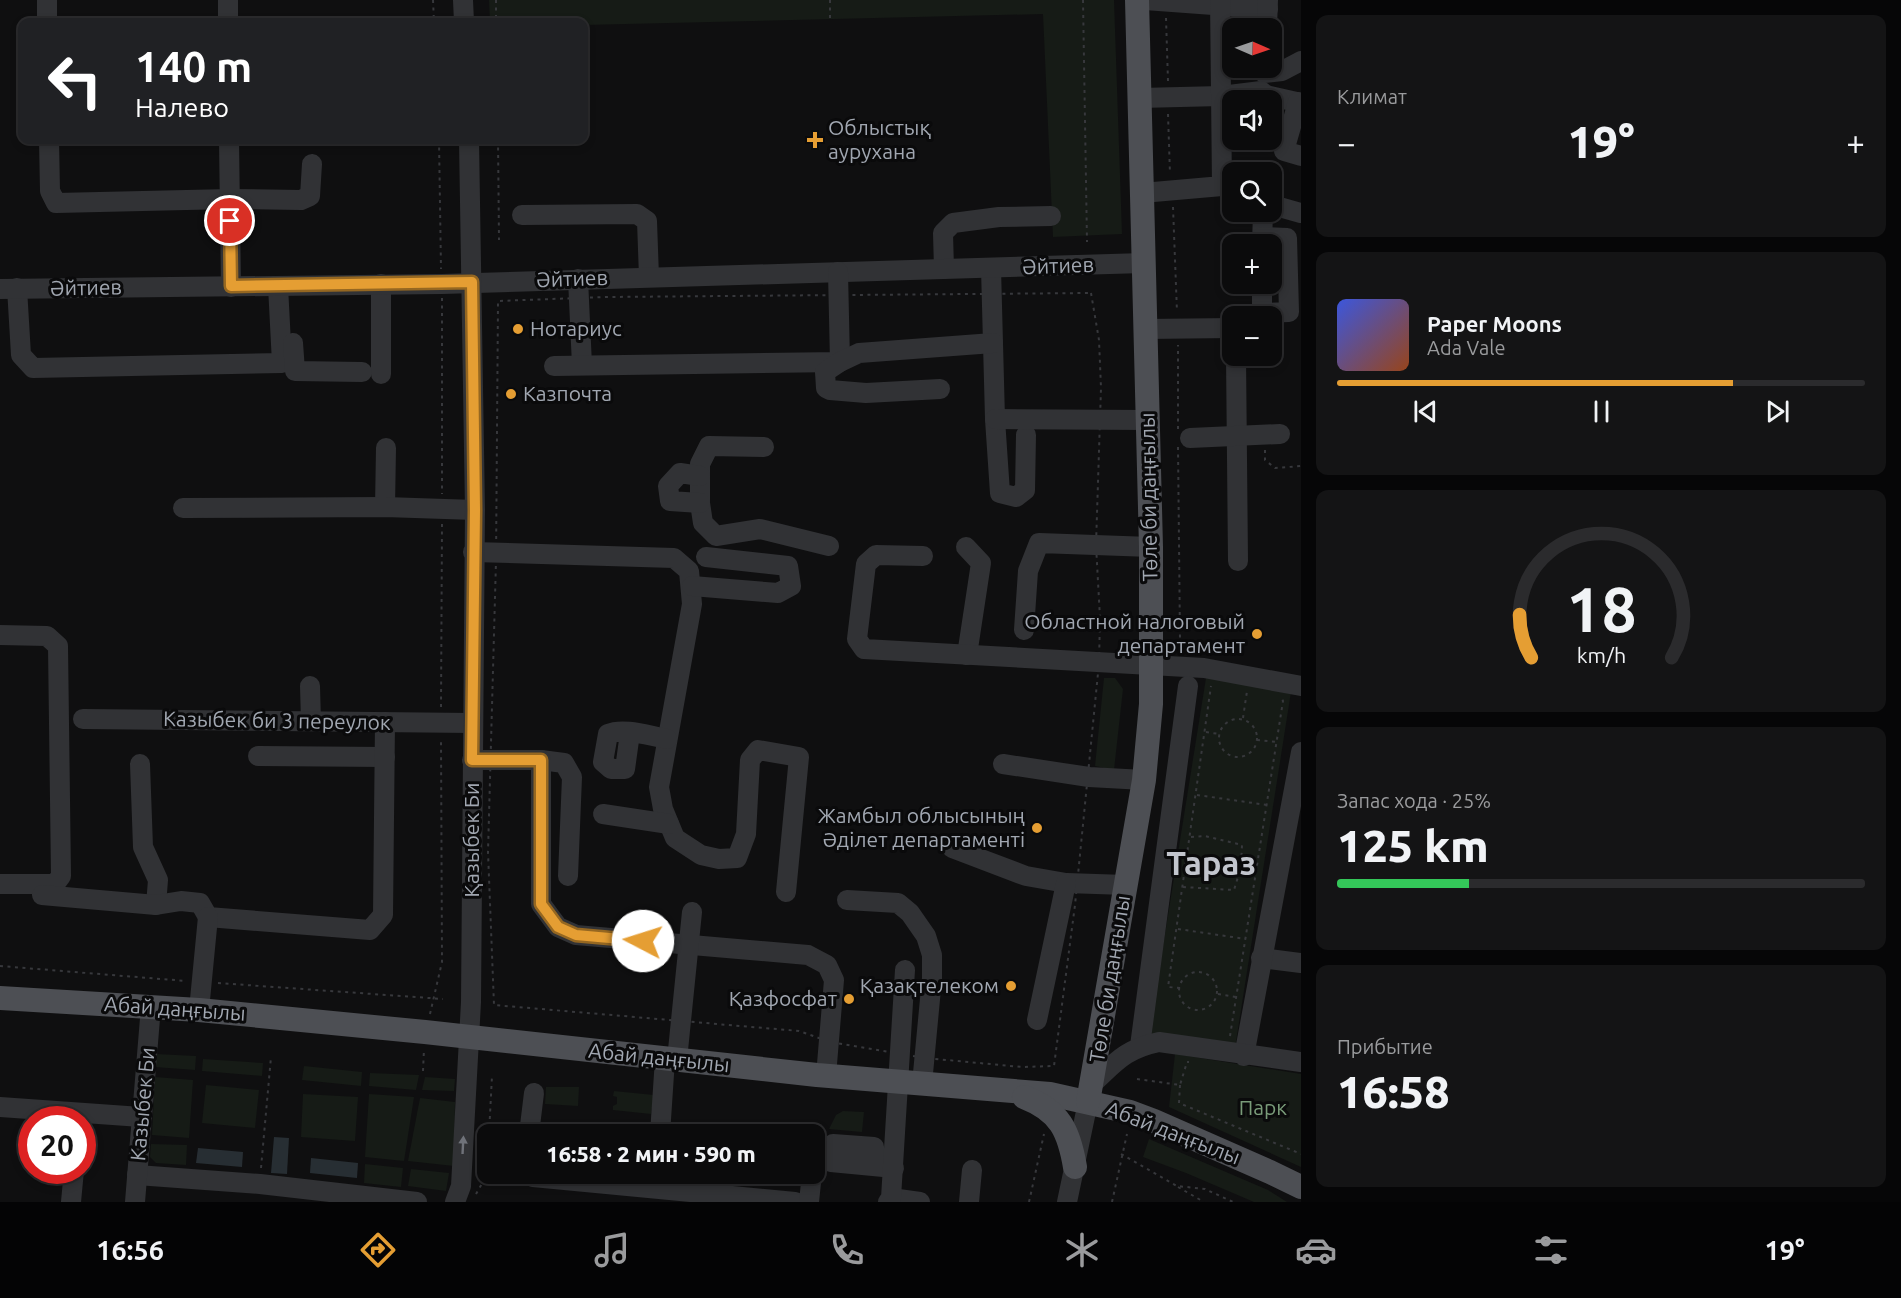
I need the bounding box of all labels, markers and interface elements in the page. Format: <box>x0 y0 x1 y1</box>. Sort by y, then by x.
north arrow <box>1222 18 1282 78</box>
map controls <box>1222 18 1282 366</box>
icon: left <box>36 42 114 120</box>
text: 140 m <box>135 43 252 90</box>
text: Климат <box>1337 85 1407 108</box>
button: sound <box>1222 90 1282 150</box>
text: Налево <box>135 92 229 122</box>
place label: Облыстық аурухана <box>828 115 931 163</box>
text: 19° <box>1567 116 1635 167</box>
text: − <box>1337 124 1356 161</box>
text: + <box>1846 124 1865 161</box>
marker: Облыстық аурухана <box>806 131 824 149</box>
button: search <box>1222 162 1282 222</box>
pin <box>204 195 255 246</box>
icon: arrive <box>213 204 246 237</box>
button: + <box>1222 234 1282 294</box>
street label: Әйтиев <box>1022 252 1094 278</box>
street label: Әйтиев <box>536 265 608 291</box>
street label: Әйтиев <box>50 274 122 300</box>
button: − <box>1222 306 1282 366</box>
text: Paper Moons <box>1427 311 1562 336</box>
place label: Нотариус <box>530 316 622 340</box>
marker: Нотариус <box>511 322 525 336</box>
text: Ada Vale <box>1427 336 1505 359</box>
place label: Казпочта <box>523 381 612 405</box>
marker: Казпочта <box>504 387 518 401</box>
icon: previous <box>1409 395 1442 428</box>
icon: pause <box>1585 395 1618 428</box>
icon: next <box>1761 395 1794 428</box>
street label: Төле би даңғылы <box>1135 412 1161 582</box>
text: 18 <box>1566 574 1636 644</box>
place label: Областной налоговый департамент <box>1024 609 1246 657</box>
marker: Областной налоговый департамент <box>1250 627 1264 641</box>
text: km/h <box>1576 643 1626 667</box>
street label: Казыбек би 3 переулок <box>163 706 391 734</box>
street label: Қазыбек Би <box>459 783 483 897</box>
text: Запас хода · 25% <box>1337 789 1491 812</box>
place label: Жамбыл облысының Әділет департаменті <box>818 803 1025 851</box>
text: 125 km <box>1337 820 1489 871</box>
marker: Жамбыл облысының Әділет департаменті <box>1030 821 1044 835</box>
district label: Тараз <box>1166 844 1256 881</box>
street label: Төле би даңғылы <box>1084 894 1134 1064</box>
position arrow <box>611 909 675 973</box>
place label: Қазақтелеком <box>860 973 999 997</box>
marker: Қазақтелеком <box>1004 979 1018 993</box>
place label: Қазфосфат <box>729 986 838 1010</box>
street label: Абай даңғылы <box>104 991 247 1025</box>
marker: Қазфосфат <box>842 992 856 1006</box>
text: Прибытие <box>1337 1035 1433 1058</box>
street label: Абай даңғылы <box>587 1038 731 1076</box>
street label: Казыбек Би <box>125 1046 159 1162</box>
text: 16:58 <box>1337 1066 1450 1117</box>
street label: Абай даңғылы <box>1103 1095 1244 1169</box>
park label: Парк <box>1239 1095 1287 1119</box>
speed limit sign: 20 <box>18 1106 96 1184</box>
one-way arrow <box>459 1135 468 1154</box>
text: 16:58 · 2 мин · 590 m <box>546 1141 756 1166</box>
icon: directions <box>357 1229 399 1271</box>
icon: music <box>591 1229 633 1271</box>
icon: phone <box>826 1229 868 1271</box>
icon: climate <box>1061 1229 1103 1271</box>
icon: car <box>1295 1229 1337 1271</box>
icon: filters <box>1530 1229 1572 1271</box>
text: 16:56 <box>96 1235 164 1265</box>
text: 19° <box>1765 1235 1805 1265</box>

